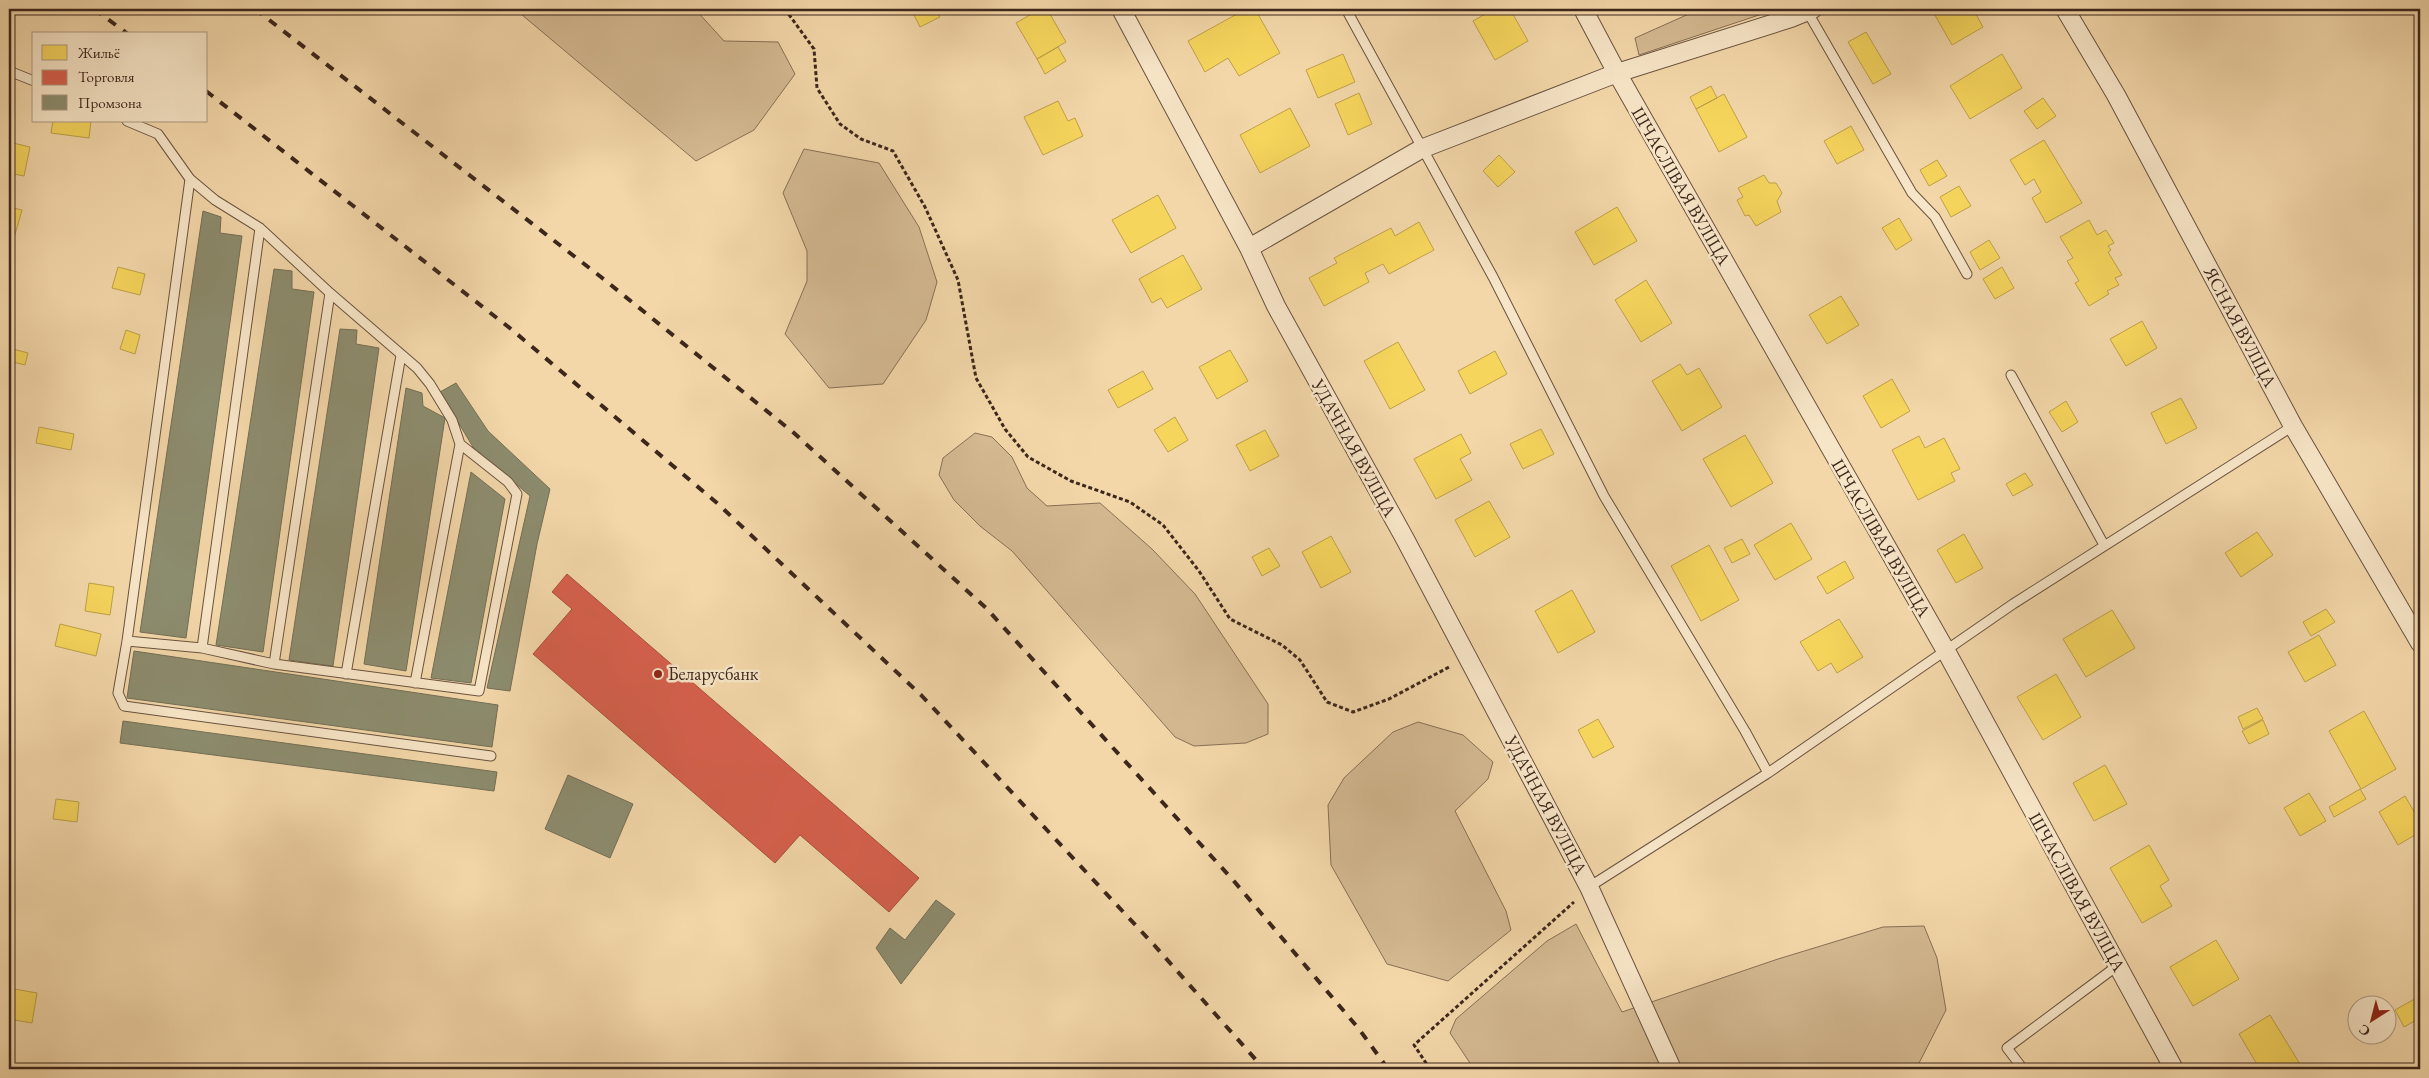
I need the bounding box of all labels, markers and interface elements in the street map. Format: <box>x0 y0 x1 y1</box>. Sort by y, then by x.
legend <box>32 32 208 122</box>
text: Жильё <box>77 43 120 62</box>
text: Торговля <box>78 67 135 86</box>
text: Промзона <box>78 93 142 112</box>
street label: ШЧАСЛІВАЯ ВУЛІЦА <box>1627 102 1736 269</box>
street label: ЯСНАЯ ВУЛІЦА <box>2198 262 2282 392</box>
street label: УДАЧНАЯ ВУЛІЦА <box>1306 374 1402 521</box>
street label: ШЧАСЛІВАЯ ВУЛІЦА <box>1827 454 1936 621</box>
place label: Беларусбанк <box>668 662 759 685</box>
marker: Беларусбанк <box>652 668 664 680</box>
street label: УДАЧНАЯ ВУЛІЦА <box>1500 730 1593 879</box>
street label: ШЧАСЛІВАЯ ВУЛІЦА <box>2024 808 2131 976</box>
north arrow <box>2346 996 2396 1046</box>
text: С <box>2355 1020 2374 1041</box>

